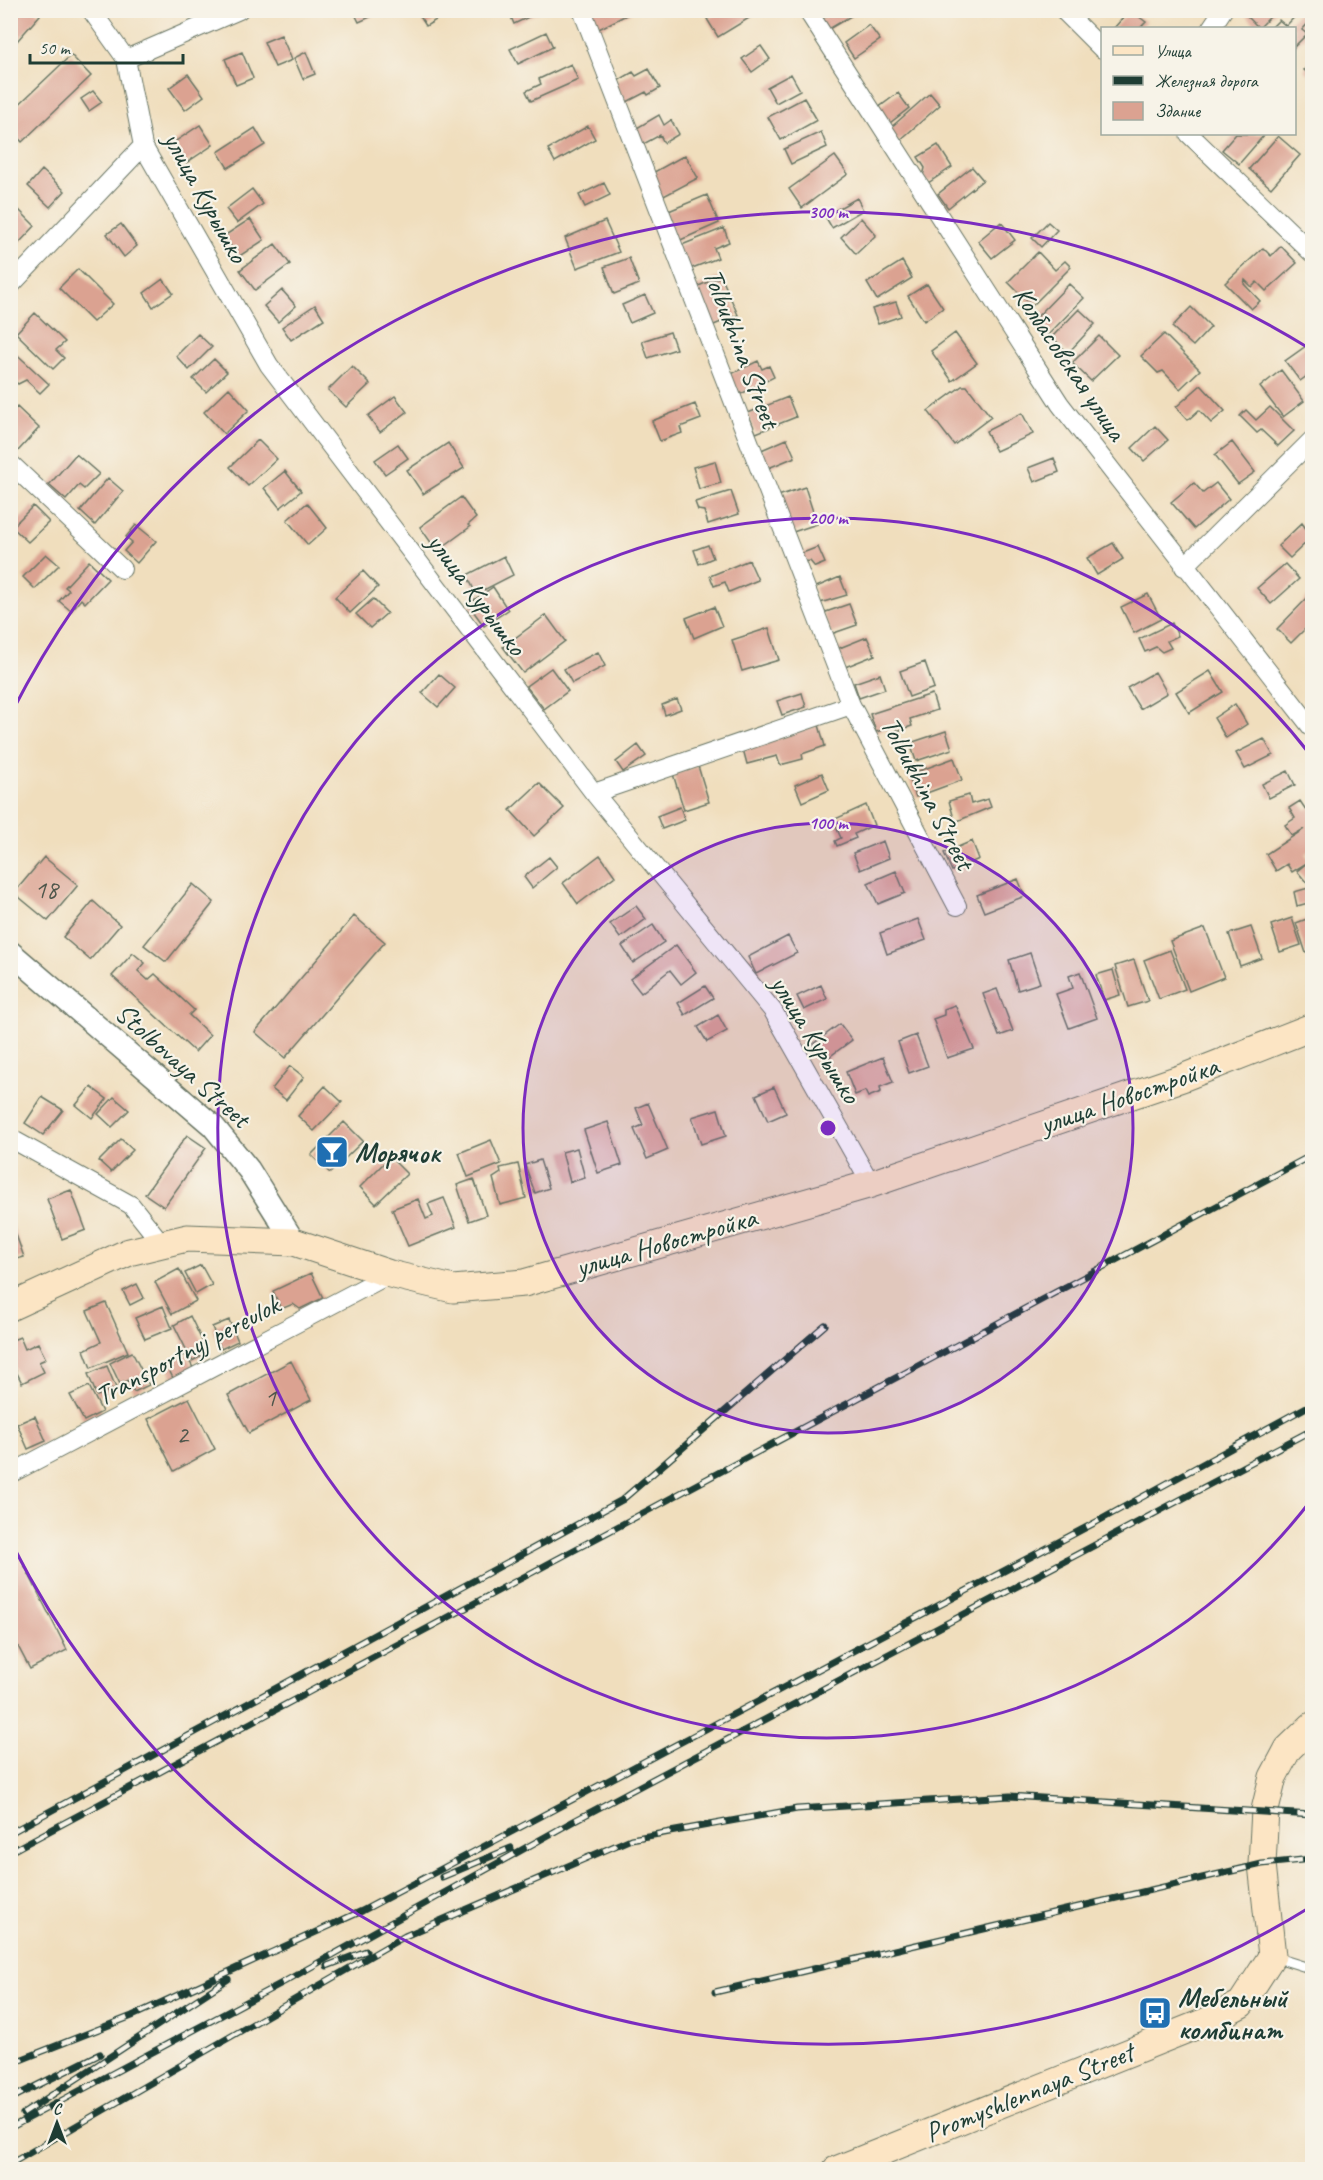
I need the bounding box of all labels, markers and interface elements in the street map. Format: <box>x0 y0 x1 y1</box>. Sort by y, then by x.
scale bar <box>30 27 183 65</box>
legend <box>1101 27 1296 135</box>
text: 50 m <box>39 37 72 59</box>
text: Улица <box>1155 40 1192 62</box>
text: Железная дорога <box>1155 70 1259 93</box>
text: Здание <box>1155 100 1201 122</box>
street label: улица Курышко <box>155 124 257 270</box>
text: 300 m <box>809 201 849 223</box>
street label: Tolbukhina Street <box>696 263 789 435</box>
street label: Колбасовская улица <box>1005 279 1136 448</box>
text: 200 m <box>809 507 849 529</box>
street label: улица Курышко <box>418 524 536 664</box>
street label: Tolbukhina Street <box>873 711 984 878</box>
text: 100 m <box>809 812 849 834</box>
house number: 18 <box>34 873 60 906</box>
street label: улица Курышко <box>762 967 870 1111</box>
street label: Stolbovaya Street <box>108 995 260 1137</box>
street label: улица Новостройка <box>1033 1048 1225 1143</box>
centre of rings <box>818 1118 838 1138</box>
bar icon: Морячок <box>314 1134 350 1170</box>
place label: Морячок <box>355 1135 443 1170</box>
street label: улица Новостройка <box>570 1199 762 1285</box>
street label: Transportnyj pereulok <box>89 1285 287 1413</box>
house number: 1 <box>264 1381 277 1414</box>
house number: 2 <box>176 1418 190 1451</box>
place label: Мебельный комбинат <box>1178 1980 1289 2047</box>
bus stop icon: Мебельный комбинат <box>1137 1995 1173 2031</box>
street label: Promyshlennaya Street <box>920 2033 1142 2150</box>
north arrow <box>27 2093 87 2153</box>
text: С <box>53 2099 63 2119</box>

